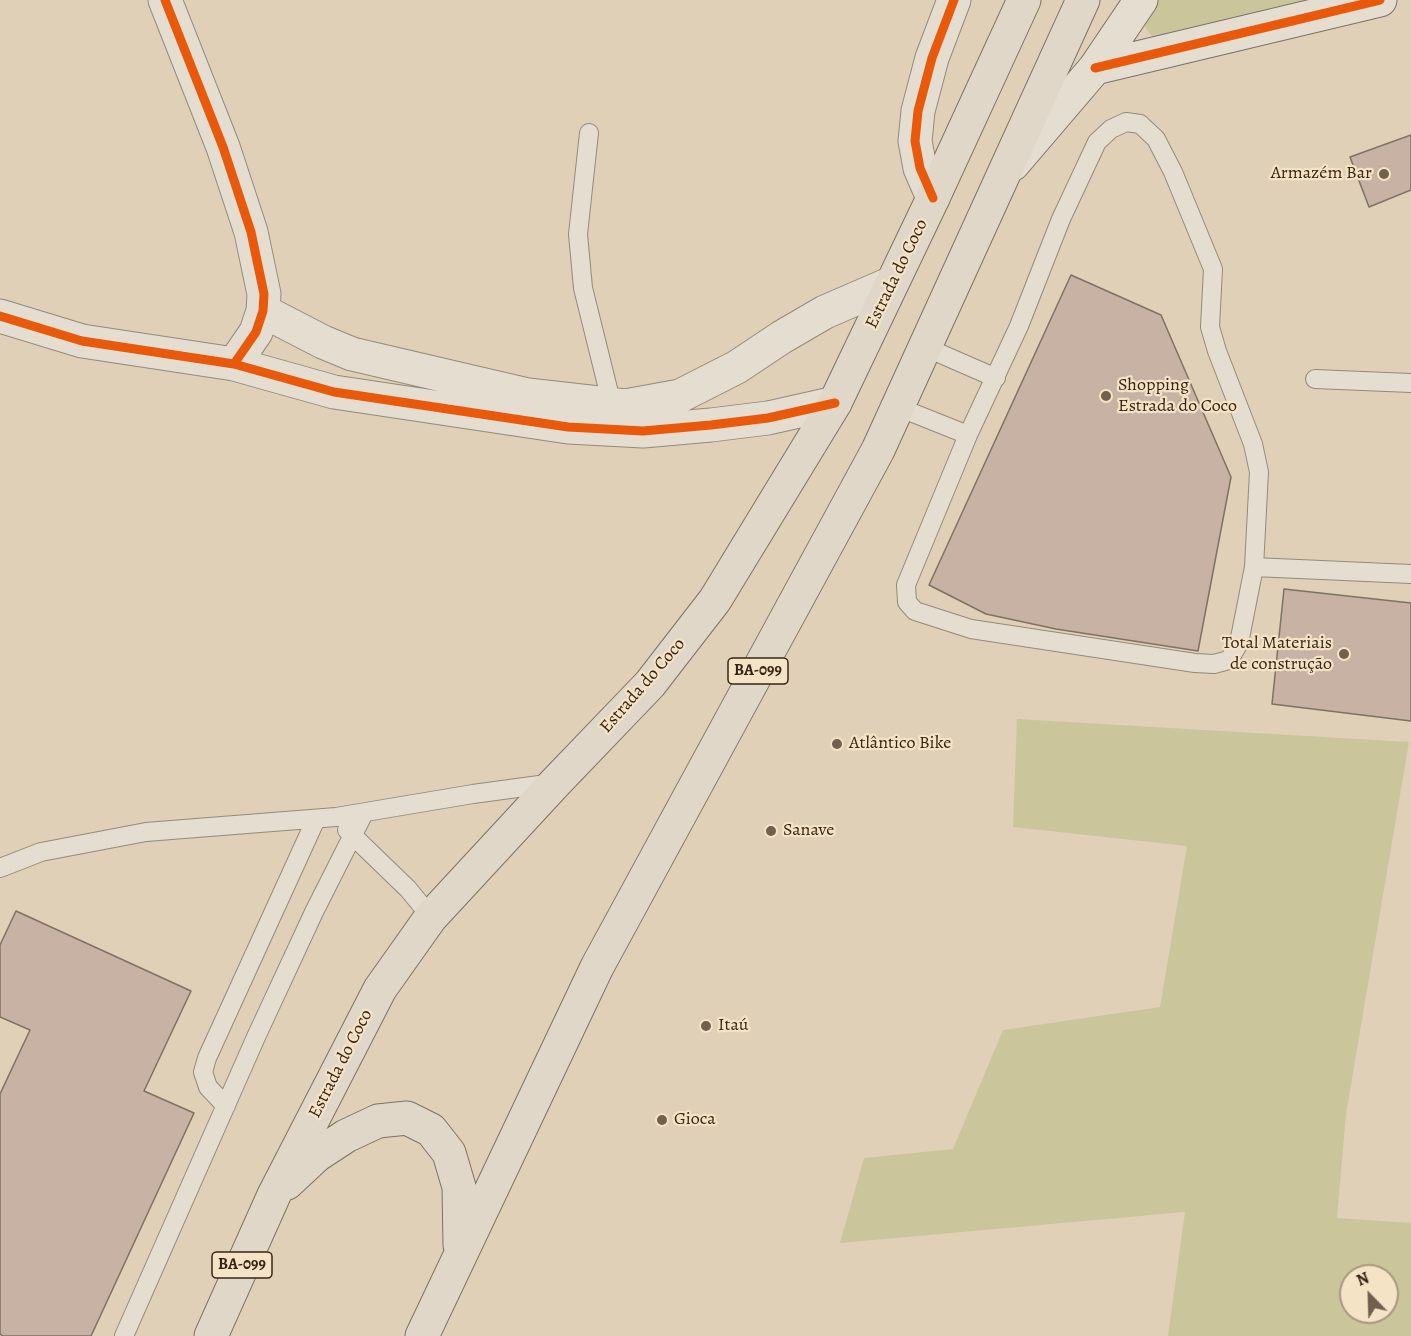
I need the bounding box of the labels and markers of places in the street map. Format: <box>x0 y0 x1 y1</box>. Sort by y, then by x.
place label: Armazém Bar <box>1271 163 1372 185</box>
marker: Armazém Bar <box>1377 167 1391 181</box>
place label: Shopping Estrada do Coco <box>1118 375 1237 418</box>
marker: Shopping Estrada do Coco <box>1099 389 1113 403</box>
place label: Total Materiais de construção <box>1222 633 1332 676</box>
marker: Total Materiais de construção <box>1337 647 1351 661</box>
place label: Atlântico Bike <box>849 733 951 755</box>
marker: Atlântico Bike <box>830 737 844 751</box>
place label: Sanave <box>783 820 834 842</box>
marker: Sanave <box>764 824 778 838</box>
place label: Itaú <box>718 1015 749 1037</box>
marker: Itaú <box>699 1019 713 1033</box>
place label: Gioca <box>674 1109 716 1131</box>
marker: Gioca <box>655 1113 669 1127</box>

